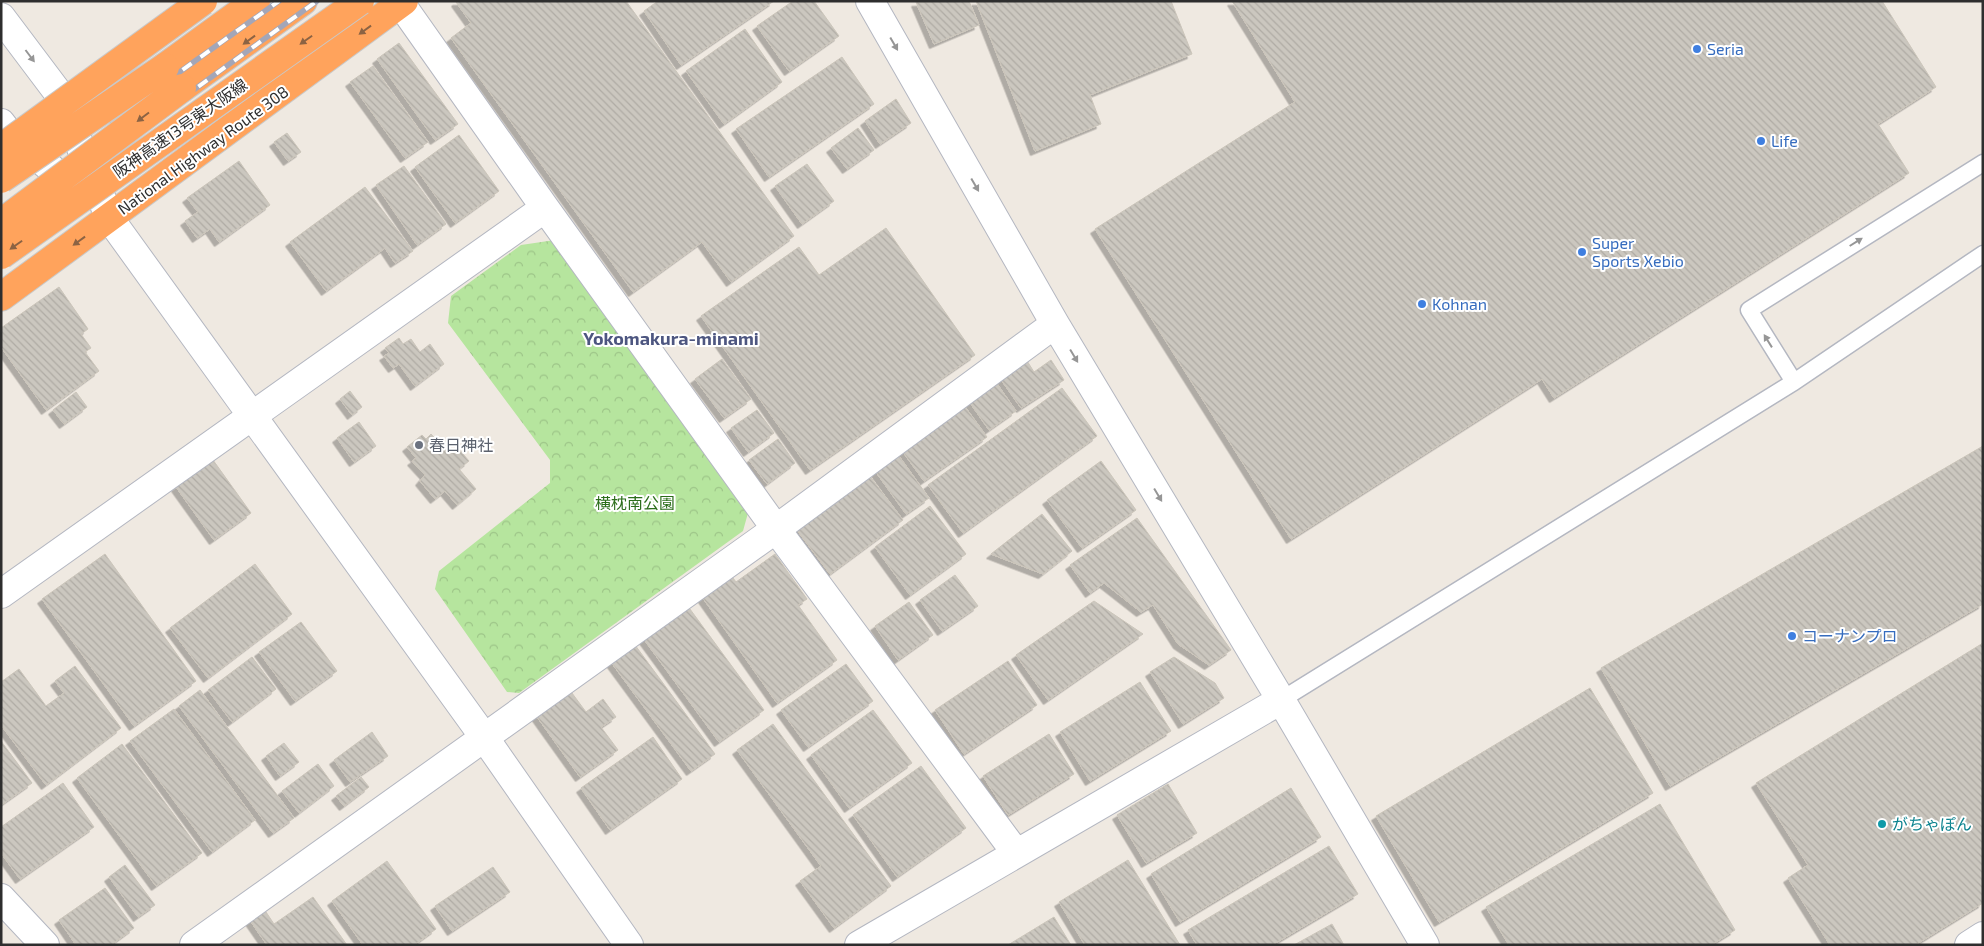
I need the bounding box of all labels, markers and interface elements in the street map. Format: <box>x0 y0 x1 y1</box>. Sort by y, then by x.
one-way arrow <box>358 25 372 35</box>
one-way arrow <box>300 34 313 45</box>
one-way arrow <box>242 35 256 45</box>
one-way arrow <box>890 37 899 50</box>
place label: Seria <box>1707 39 1744 58</box>
marker: Seria <box>1691 43 1703 55</box>
one-way arrow <box>25 49 36 62</box>
street label: 阪神高速13号東大阪線 <box>109 74 250 181</box>
street label: National Highway Route 308 <box>114 81 292 218</box>
one-way arrow <box>136 112 150 122</box>
place label: Life <box>1771 131 1798 150</box>
marker: Life <box>1755 135 1767 147</box>
one-way arrow <box>971 177 979 192</box>
place label: Super Sports Xebio <box>1592 233 1684 270</box>
one-way arrow <box>73 235 86 246</box>
one-way arrow <box>1850 238 1863 247</box>
one-way arrow <box>9 240 23 250</box>
marker: Super Sports Xebio <box>1576 246 1588 258</box>
place label: Kohnan <box>1432 294 1487 313</box>
marker: Kohnan <box>1416 298 1428 310</box>
district label: Yokomakura-minami <box>583 327 759 349</box>
one-way arrow <box>1764 334 1773 347</box>
one-way arrow <box>1069 349 1078 362</box>
place label: 春日神社 <box>429 435 493 454</box>
marker: 春日神社 <box>413 439 425 451</box>
one-way arrow <box>1153 488 1162 501</box>
park label: 横枕南公園 <box>595 493 675 512</box>
place label: コーナンプロ <box>1802 626 1898 645</box>
marker: コーナンプロ <box>1786 630 1798 642</box>
place label: がちゃぽん <box>1892 814 1972 833</box>
marker: がちゃぽん <box>1876 818 1888 830</box>

